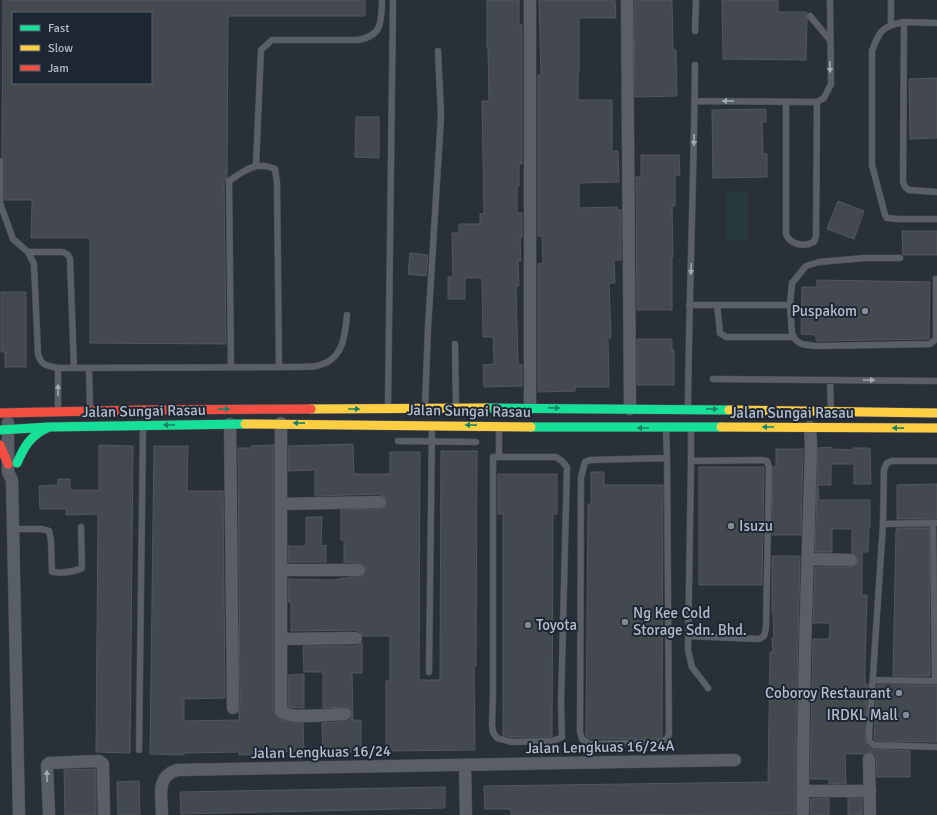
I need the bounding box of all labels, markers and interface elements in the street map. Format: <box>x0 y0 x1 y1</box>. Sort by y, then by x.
legend <box>12 12 152 84</box>
text: Fast <box>48 21 69 36</box>
text: Slow <box>48 41 73 56</box>
text: Jam <box>48 61 69 76</box>
one-way arrow <box>827 61 833 74</box>
one-way arrow <box>721 98 734 104</box>
one-way arrow <box>691 134 697 147</box>
one-way arrow <box>688 263 695 276</box>
place label: Puspakom <box>791 302 857 320</box>
marker: Puspakom <box>860 306 870 316</box>
one-way arrow <box>863 377 876 383</box>
one-way arrow <box>55 383 61 396</box>
street label: Jalan Sungai Rasau <box>82 401 206 421</box>
street label: Jalan Sungai Rasau <box>407 401 531 421</box>
street label: Jalan Sungai Rasau <box>730 404 854 422</box>
one-way arrow <box>548 405 561 411</box>
one-way arrow <box>218 406 231 412</box>
one-way arrow <box>348 406 361 412</box>
one-way arrow <box>706 406 719 412</box>
one-way arrow <box>293 420 305 427</box>
one-way arrow <box>162 422 175 428</box>
one-way arrow <box>464 422 477 428</box>
one-way arrow <box>761 424 774 430</box>
one-way arrow <box>636 425 649 431</box>
one-way arrow <box>891 425 904 431</box>
place label: Isuzu <box>739 517 773 535</box>
marker: Isuzu <box>726 521 736 531</box>
place label: Ng Kee Cold Storage Sdn. Bhd. <box>633 604 747 639</box>
place label: Toyota <box>536 616 577 634</box>
marker: Ng Kee Cold Storage Sdn. Bhd. <box>620 617 630 627</box>
marker: Toyota <box>523 620 533 630</box>
place label: Coboroy Restaurant <box>765 684 891 702</box>
marker: Coboroy Restaurant <box>894 688 904 698</box>
place label: IRDKL Mall <box>827 706 898 724</box>
marker: IRDKL Mall <box>901 710 911 720</box>
street label: Jalan Lengkuas 16/24A <box>525 737 675 757</box>
street label: Jalan Lengkuas 16/24 <box>251 742 391 762</box>
one-way arrow <box>44 770 51 782</box>

